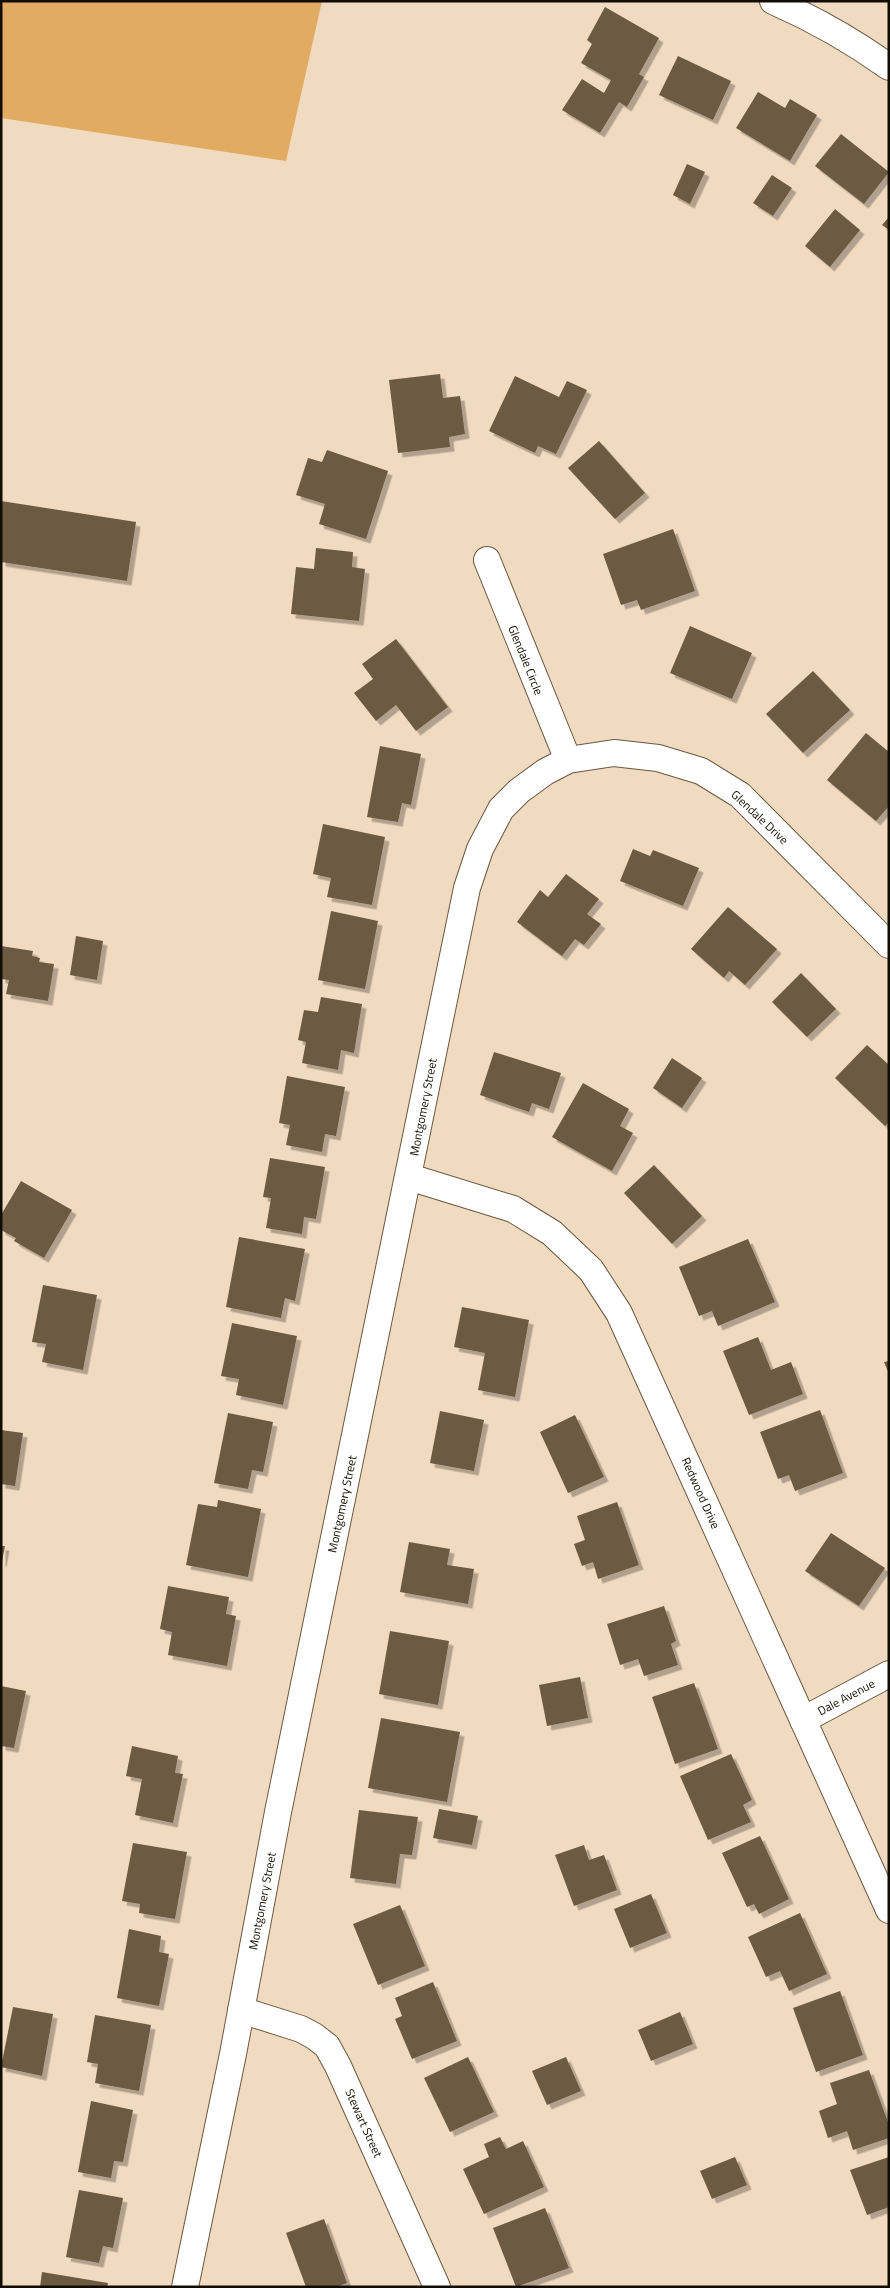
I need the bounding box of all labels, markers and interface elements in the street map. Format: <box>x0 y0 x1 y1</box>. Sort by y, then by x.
street label: Glendale Circle <box>503 622 549 698</box>
street label: Glendale Drive <box>727 785 793 849</box>
street label: Montgomery Street <box>404 1056 442 1157</box>
street label: Montgomery Street <box>322 1453 362 1554</box>
street label: Redwood Drive <box>677 1454 725 1532</box>
street label: Dale Avenue <box>814 1674 878 1720</box>
street label: Montgomery Street <box>243 1850 281 1951</box>
street label: Stewart Street <box>340 2085 388 2161</box>

